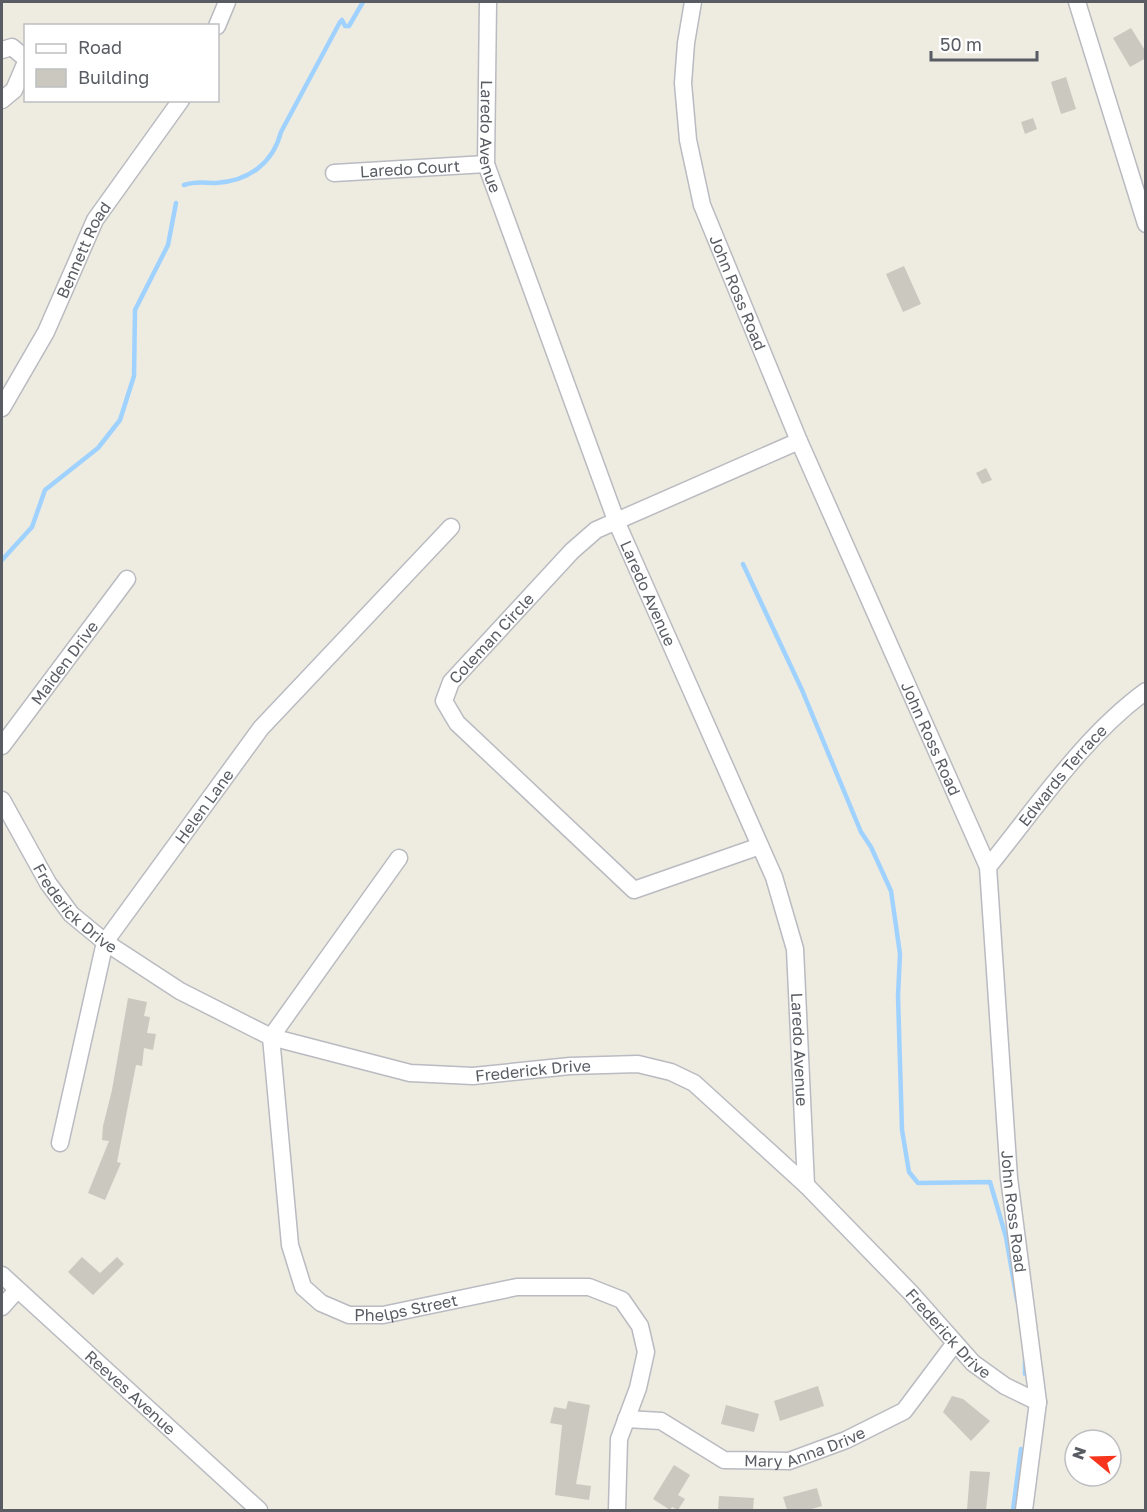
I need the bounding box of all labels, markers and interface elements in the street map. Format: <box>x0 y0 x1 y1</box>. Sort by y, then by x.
legend <box>24 24 219 102</box>
scale bar <box>931 24 1038 62</box>
text: 50 m <box>940 33 982 55</box>
text: Road <box>78 36 122 58</box>
text: Building <box>78 66 149 88</box>
street label: Laredo Avenue <box>476 80 506 195</box>
street label: Laredo Court <box>359 156 461 181</box>
street label: Bennett Road <box>52 198 115 301</box>
street label: John Ross Road <box>705 232 771 353</box>
street label: Laredo Avenue <box>616 537 680 649</box>
street label: Coleman Circle <box>445 589 538 688</box>
street label: Maiden Drive <box>26 617 102 709</box>
street label: John Ross Road <box>897 678 965 799</box>
street label: Edwards Terrace <box>1014 720 1111 830</box>
street label: Helen Lane <box>170 765 238 847</box>
street label: Frederick Drive <box>29 860 121 957</box>
street label: Laredo Avenue <box>787 992 812 1107</box>
street label: Frederick Drive <box>474 1055 591 1086</box>
street label: John Ross Road <box>997 1150 1031 1274</box>
street label: Frederick Drive <box>902 1284 995 1383</box>
street label: Phelps Street <box>354 1290 459 1325</box>
street label: Reeves Avenue <box>81 1346 180 1439</box>
street label: Mary Anna Drive <box>744 1422 868 1471</box>
north arrow <box>1063 1428 1123 1488</box>
text: N <box>1067 1444 1090 1462</box>

